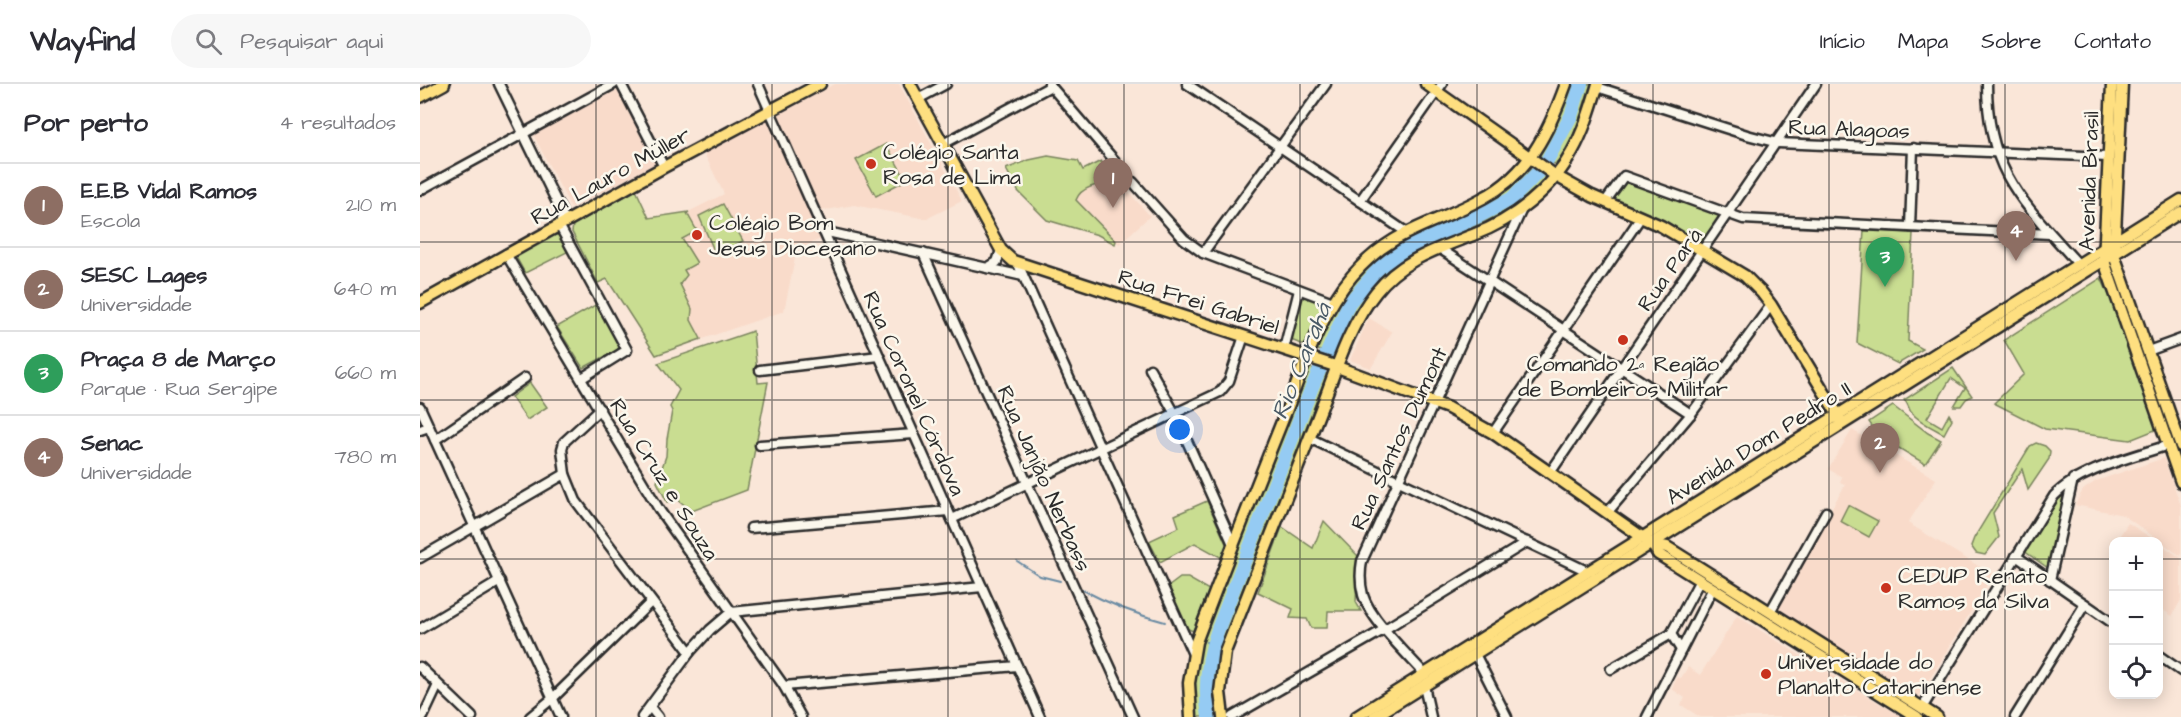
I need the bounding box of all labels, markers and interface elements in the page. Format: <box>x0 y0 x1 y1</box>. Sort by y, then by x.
search box <box>171 14 591 68</box>
text: Wayfind <box>30 22 135 61</box>
icon: search <box>192 25 225 58</box>
text: Pesquisar aqui <box>240 26 383 57</box>
text: Início <box>1820 27 1865 56</box>
text: Mapa <box>1898 27 1948 56</box>
text: Sobre <box>1981 27 2041 56</box>
text: Contato <box>2074 27 2151 56</box>
text: Por perto <box>24 105 148 141</box>
text: 4 resultados <box>279 109 396 137</box>
street label: Avenida Brasil <box>2072 111 2107 251</box>
street label: Rua Alagoas <box>1788 112 1910 148</box>
street label: Rua Lauro Müller <box>525 120 696 233</box>
place label: Colégio Santa Rosa de Lima <box>883 137 1021 193</box>
marker: Colégio Santa Rosa de Lima <box>864 157 878 171</box>
pin: 1 <box>1094 158 1132 208</box>
text: E.E.B Vidal Ramos <box>81 176 257 207</box>
text: 1 <box>42 191 45 219</box>
text: 210 m <box>346 191 396 219</box>
text: Escola <box>81 207 140 235</box>
place label: Colégio Bom Jesus Diocesano <box>709 208 877 264</box>
pin: 4 <box>1996 212 2036 261</box>
street label: Rua Pará <box>1630 222 1710 318</box>
marker: Colégio Bom Jesus Diocesano <box>690 228 704 242</box>
pin: 3 <box>1866 238 1904 287</box>
text: SESC Lages <box>81 260 207 291</box>
street label: Rua Frei Gabriel <box>1114 262 1283 343</box>
text: 2 <box>38 275 49 303</box>
text: 640 m <box>334 275 396 303</box>
street label: Rua Coronel Córdova <box>855 286 973 501</box>
text: Universidade <box>81 291 192 319</box>
water label: Rio Carahá <box>1263 297 1341 425</box>
marker: Comando 2ª Região de Bombeiros Militar <box>1616 333 1630 347</box>
street label: Rua Santos Dumont <box>1343 342 1456 535</box>
text: Praça 8 de Março <box>81 344 275 375</box>
place label: Comando 2ª Região de Bombeiros Militar <box>1518 349 1728 405</box>
text: 3 <box>38 359 49 387</box>
text: 660 m <box>335 359 396 387</box>
street label: Avenida Dom Pedro II <box>1660 374 1857 513</box>
text: Parque · Rua Sergipe <box>81 375 278 403</box>
street label: Rua Janjão Nerbass <box>989 381 1099 576</box>
street label: Rua Cruz e Souza <box>601 393 726 567</box>
your location <box>1165 415 1194 444</box>
pin: 2 <box>1860 424 1900 473</box>
text: Senac <box>81 428 143 459</box>
text: 4 <box>37 443 50 471</box>
text: 780 m <box>335 443 396 471</box>
text: Universidade <box>81 459 192 487</box>
map controls <box>2109 537 2163 699</box>
button: + <box>2109 537 2163 591</box>
place label: CEDUP Renato Ramos da Silva <box>1898 561 2049 617</box>
marker: CEDUP Renato Ramos da Silva <box>1879 581 1893 595</box>
button: − <box>2109 591 2163 645</box>
button: locate <box>2109 645 2163 699</box>
place label: Universidade do Planalto Catarinense <box>1778 647 1982 703</box>
marker: Universidade do Planalto Catarinense <box>1759 667 1773 681</box>

